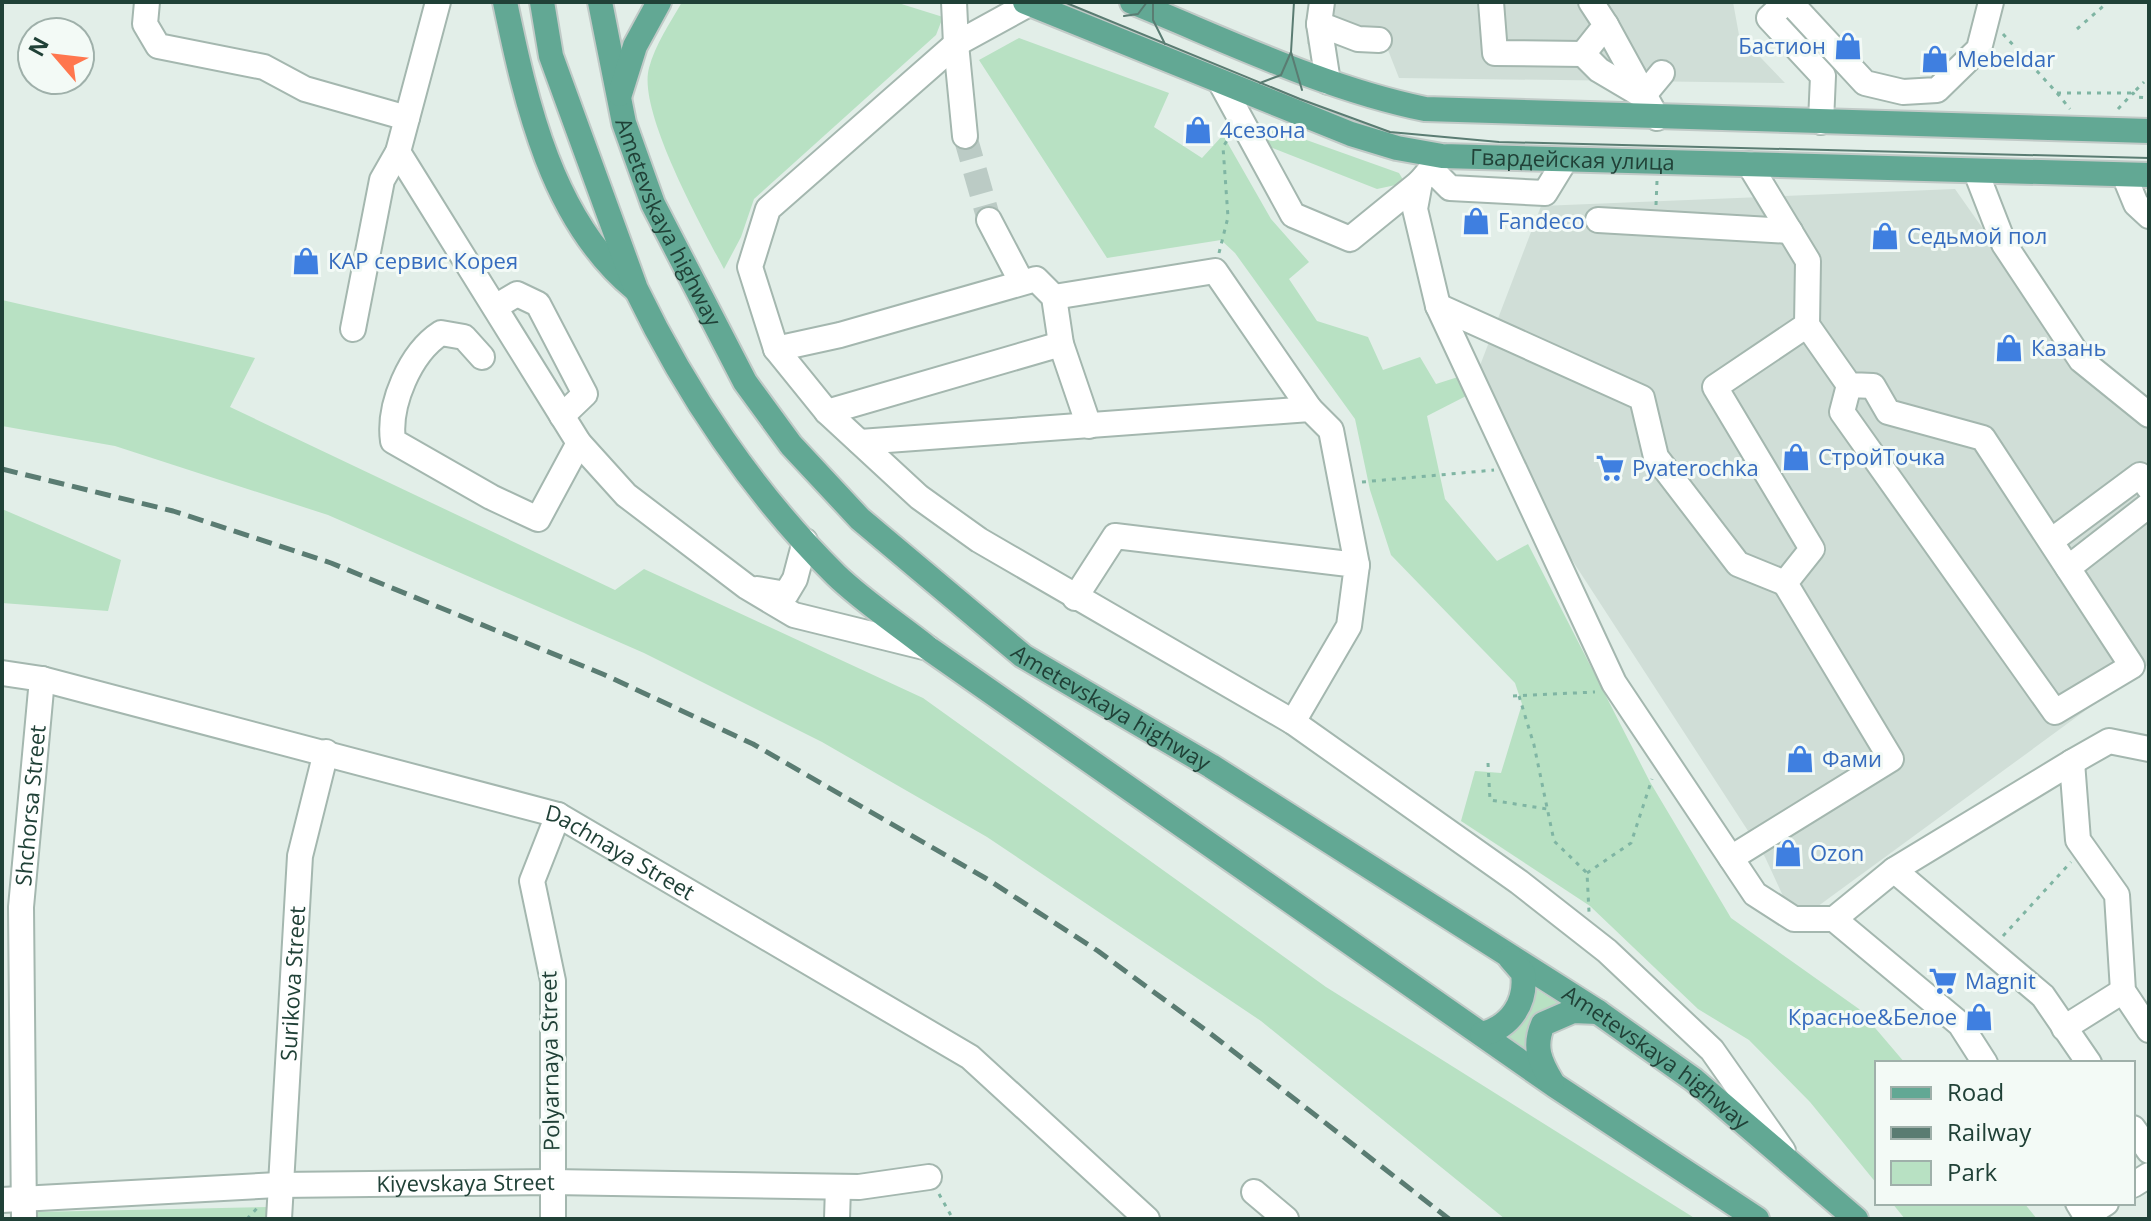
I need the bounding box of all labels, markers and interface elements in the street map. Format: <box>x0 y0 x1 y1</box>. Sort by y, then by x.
north arrow <box>16 16 96 96</box>
place label: Бастион <box>1738 30 1826 60</box>
text: N <box>20 31 55 61</box>
shop icon: Бастион <box>1833 31 1863 61</box>
place label: Mebeldar <box>1957 43 2055 73</box>
shop icon: Mebeldar <box>1920 44 1950 74</box>
street label: Ametevskaya highway <box>609 114 730 332</box>
place label: 4сезона <box>1220 114 1306 144</box>
shop icon: 4сезона <box>1183 115 1213 145</box>
street label: Гвардейская улица <box>1470 141 1675 176</box>
place label: Fandeco <box>1498 205 1585 235</box>
shop icon: Fandeco <box>1461 206 1491 236</box>
place label: Седьмой пол <box>1907 220 2047 250</box>
shop icon: Седьмой пол <box>1870 221 1900 251</box>
place label: КАР сервис Корея <box>328 245 518 275</box>
shop icon: КАР сервис Корея <box>291 246 321 276</box>
place label: Казань <box>2031 332 2106 362</box>
shop icon: Казань <box>1994 333 2024 363</box>
place label: СтройТочка <box>1818 441 1945 471</box>
shop icon: СтройТочка <box>1781 442 1811 472</box>
place label: Pyaterochka <box>1632 452 1759 482</box>
supermarket icon: Pyaterochka <box>1595 453 1625 483</box>
street label: Ametevskaya highway <box>1006 637 1218 777</box>
street label: Shchorsa Street <box>7 723 52 887</box>
place label: Фами <box>1822 743 1882 773</box>
shop icon: Фами <box>1785 744 1815 774</box>
street label: Dachnaya Street <box>543 796 701 906</box>
place label: Ozon <box>1810 837 1864 867</box>
shop icon: Ozon <box>1773 838 1803 868</box>
street label: Surikova Street <box>272 905 311 1062</box>
place label: Magnit <box>1965 965 2036 995</box>
supermarket icon: Magnit <box>1928 966 1958 996</box>
street label: Polyarnaya Street <box>532 970 566 1151</box>
street label: Ametevskaya highway <box>1557 977 1758 1136</box>
place label: Красное&Белое <box>1788 1001 1957 1031</box>
shop icon: Красное&Белое <box>1964 1002 1994 1032</box>
legend <box>1875 1061 2135 1205</box>
text: Road <box>1947 1075 2004 1108</box>
text: Railway <box>1947 1115 2032 1148</box>
text: Park <box>1947 1155 1998 1188</box>
street label: Kiyevskaya Street <box>376 1166 555 1198</box>

